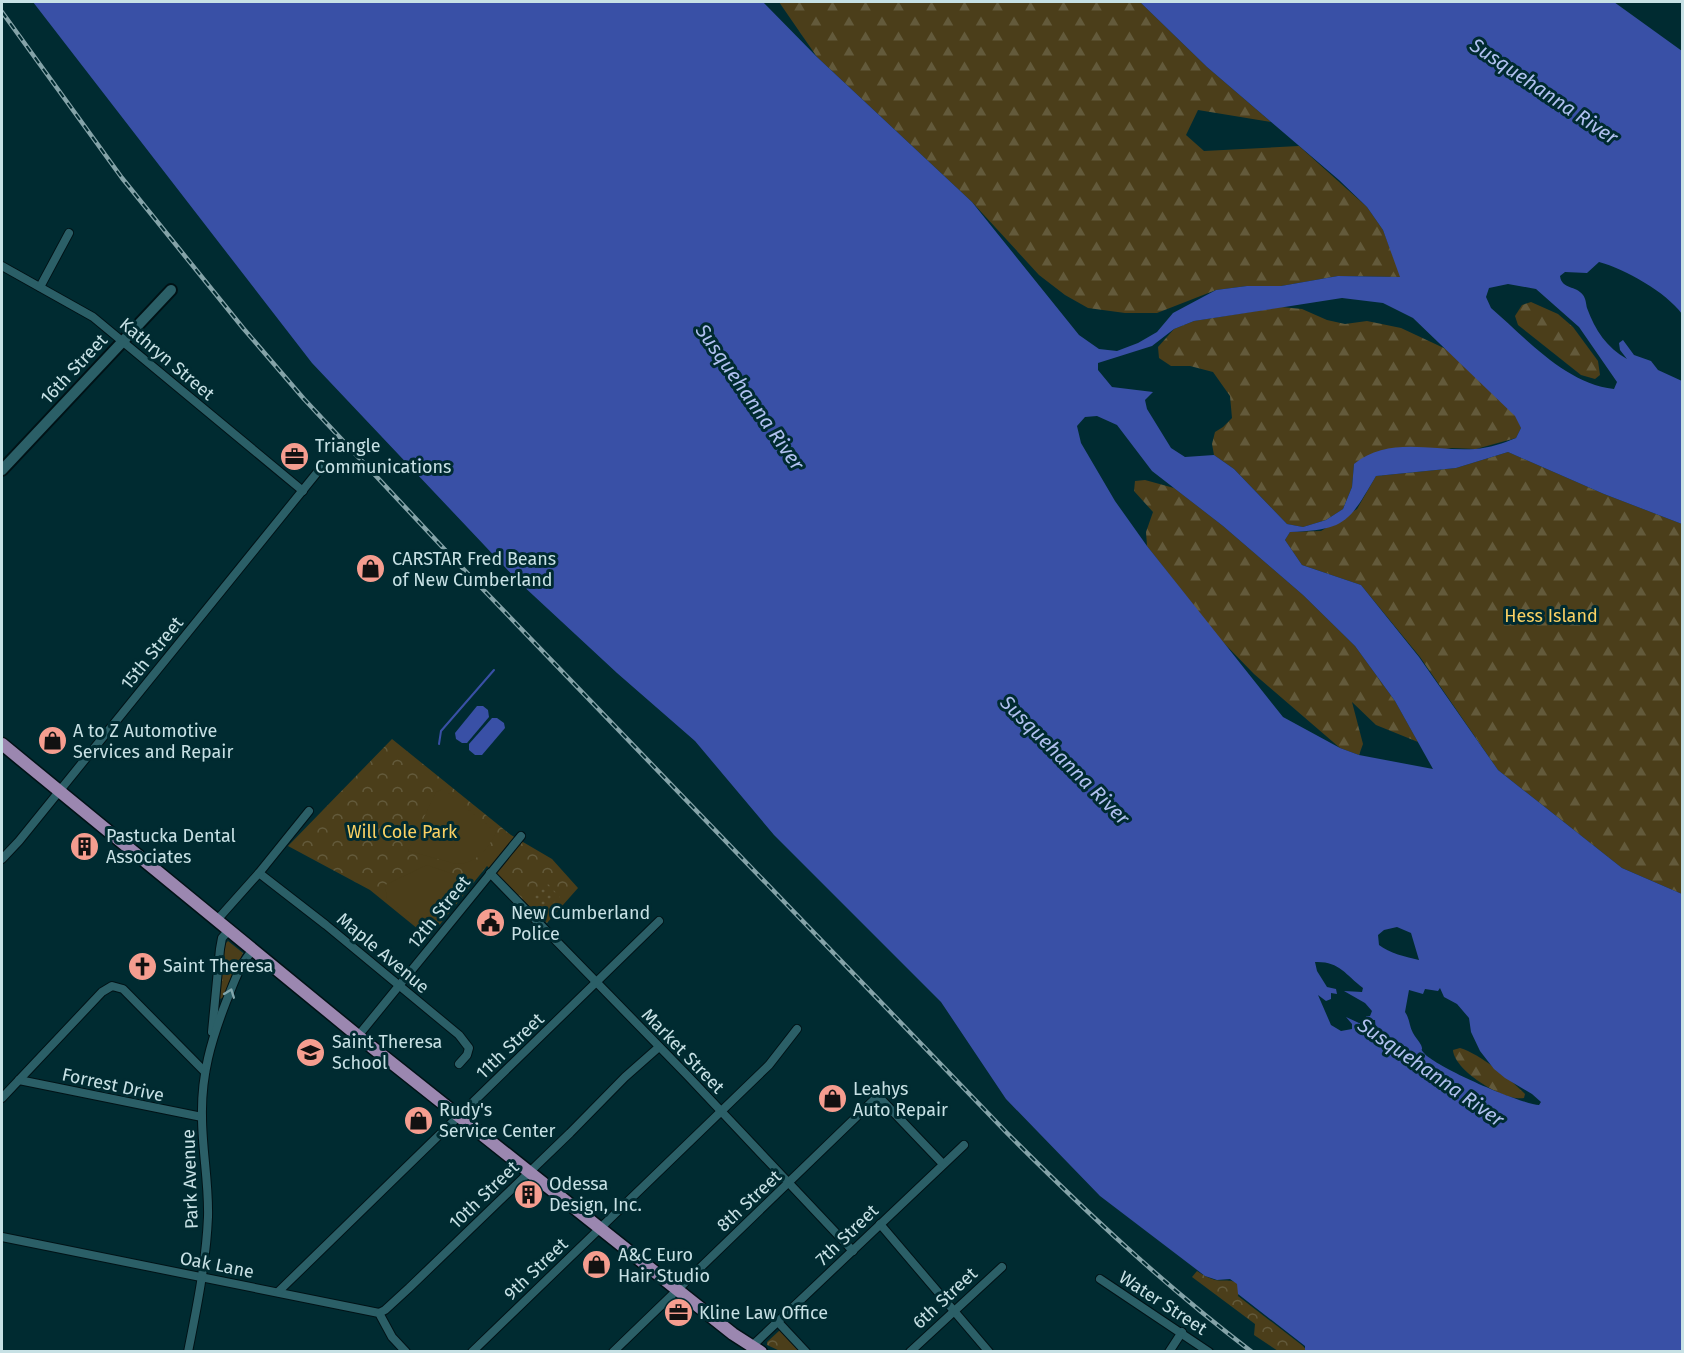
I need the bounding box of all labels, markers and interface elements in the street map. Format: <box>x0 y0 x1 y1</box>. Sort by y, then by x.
water label: Susquehanna River <box>1465 32 1623 150</box>
street label: Kathryn Street <box>115 313 219 405</box>
water label: Susquehanna River <box>690 319 810 476</box>
street label: 16th Street <box>36 329 112 409</box>
place label: Triangle Communications <box>315 435 451 478</box>
office icon: Triangle Communications <box>278 440 310 472</box>
place label: CARSTAR Fred Beans of New Cumberland <box>392 548 556 591</box>
shop icon: CARSTAR Fred Beans of New Cumberland <box>355 553 387 585</box>
park label: Hess Island <box>1504 605 1598 627</box>
street label: 15th Street <box>116 612 188 694</box>
water label: Susquehanna River <box>995 690 1136 831</box>
place label: A to Z Automotive Services and Repair <box>73 720 233 763</box>
shop icon: A to Z Automotive Services and Repair <box>36 725 68 757</box>
park label: Will Cole Park <box>347 821 458 843</box>
place label: Pastucka Dental Associates <box>106 825 236 868</box>
building icon: Pastucka Dental Associates <box>69 830 101 862</box>
street label: 12th Street <box>403 871 475 953</box>
place label: New Cumberland Police <box>511 902 650 945</box>
public building icon: New Cumberland Police <box>474 907 506 939</box>
street label: Maple Avenue <box>332 908 434 998</box>
church icon: Saint Theresa <box>126 950 158 982</box>
place label: Saint Theresa <box>163 955 273 977</box>
one-way arrow <box>222 989 235 999</box>
street label: Market Street <box>637 1004 729 1098</box>
street label: 11th Street <box>471 1008 549 1084</box>
water label: Susquehanna River <box>1353 1012 1510 1132</box>
place label: Saint Theresa School <box>332 1031 442 1074</box>
school or university icon: Saint Theresa School <box>295 1036 327 1068</box>
street label: Forrest Drive <box>60 1063 166 1107</box>
place label: Leahys Auto Repair <box>853 1078 948 1121</box>
shop icon: Leahys Auto Repair <box>816 1083 848 1115</box>
place label: Rudy's Service Center <box>439 1099 555 1142</box>
shop icon: Rudy's Service Center <box>402 1104 434 1136</box>
street label: Park Avenue <box>177 1129 203 1229</box>
street label: 10th Street <box>445 1156 524 1234</box>
street label: 8th Street <box>712 1165 786 1237</box>
place label: Odessa Design, Inc. <box>549 1173 642 1216</box>
building icon: Odessa Design, Inc. <box>512 1178 544 1210</box>
street label: 7th Street <box>811 1199 883 1270</box>
street label: 9th Street <box>500 1233 573 1305</box>
place label: A&C Euro Hair Studio <box>618 1244 710 1287</box>
street label: Oak Lane <box>178 1247 256 1283</box>
shop icon: A&C Euro Hair Studio <box>581 1249 613 1281</box>
street label: 6th Street <box>908 1262 982 1333</box>
street label: Water Street <box>1115 1266 1212 1340</box>
office icon: Kline Law Office <box>662 1297 694 1329</box>
place label: Kline Law Office <box>699 1302 828 1324</box>

